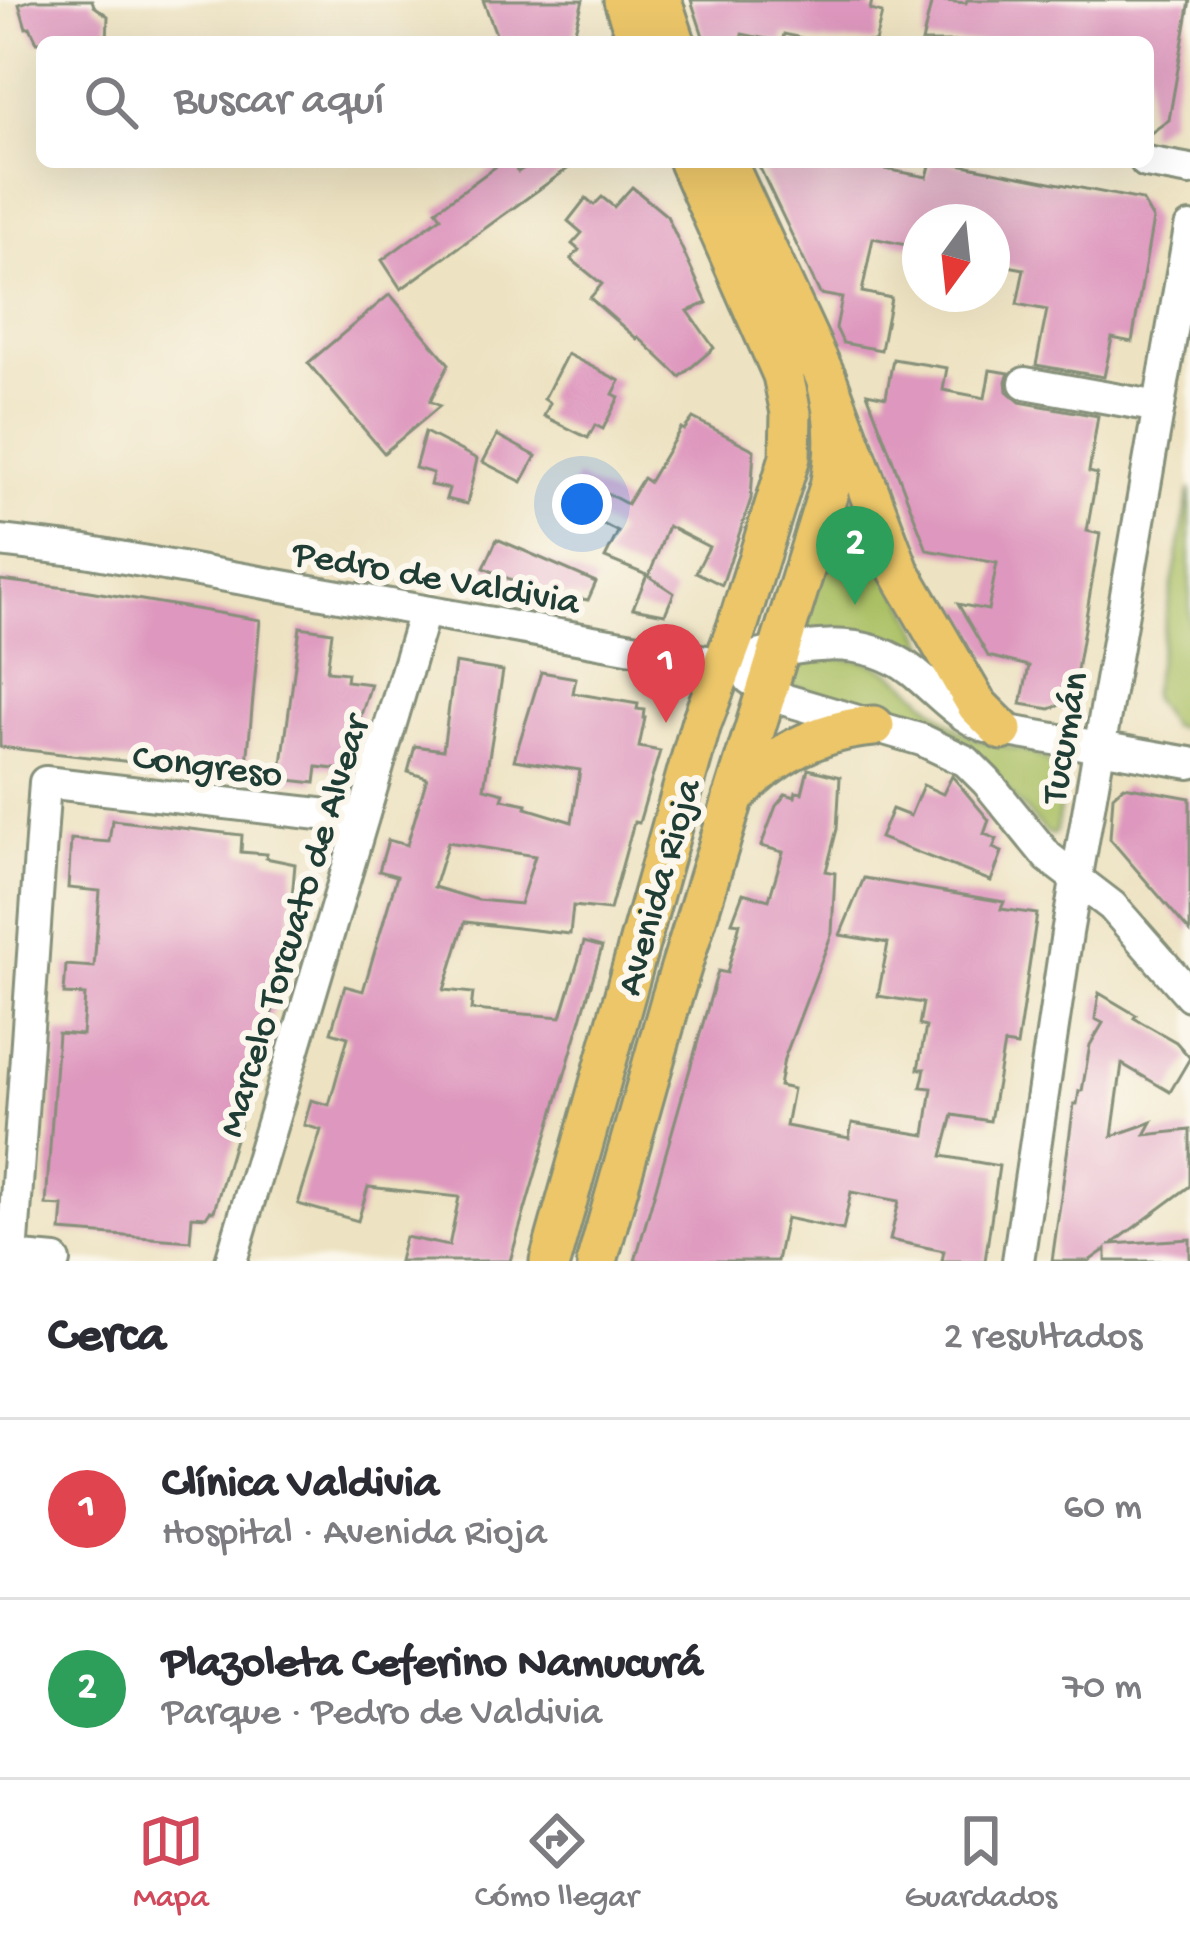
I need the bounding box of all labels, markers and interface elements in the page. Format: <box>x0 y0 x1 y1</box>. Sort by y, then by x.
search box <box>36 36 1154 168</box>
icon: search <box>78 69 144 135</box>
text: Buscar aquí <box>174 76 384 129</box>
north arrow <box>902 204 1010 312</box>
your location <box>552 474 612 534</box>
pin: 2 <box>816 506 894 605</box>
street label: Pedro de Valdivia <box>287 533 584 629</box>
pin: 1 <box>627 624 705 723</box>
street label: Tucumán <box>1033 668 1102 810</box>
street label: Marcelo Torcuato de Alvear <box>211 708 384 1143</box>
street label: Congreso <box>130 737 285 801</box>
street label: Avenida Rioja <box>609 773 715 1002</box>
text: Cerca <box>48 1309 166 1369</box>
text: 2 resultados <box>943 1316 1142 1362</box>
text: Clínica Valdivia <box>162 1459 439 1512</box>
text: 1 <box>79 1486 95 1532</box>
text: 60 m <box>1063 1486 1142 1532</box>
text: Hospital · Avenida Rioja <box>162 1512 547 1558</box>
text: Plazoleta Ceferino Namucurá <box>162 1639 703 1692</box>
text: 2 <box>77 1666 97 1712</box>
text: 70 m <box>1063 1666 1142 1712</box>
text: Parque · Pedro de Valdivia <box>162 1692 602 1738</box>
tab: Mapa <box>133 1808 209 1918</box>
tab: Cómo llegar <box>475 1808 638 1918</box>
tab: Guardados <box>904 1808 1057 1918</box>

